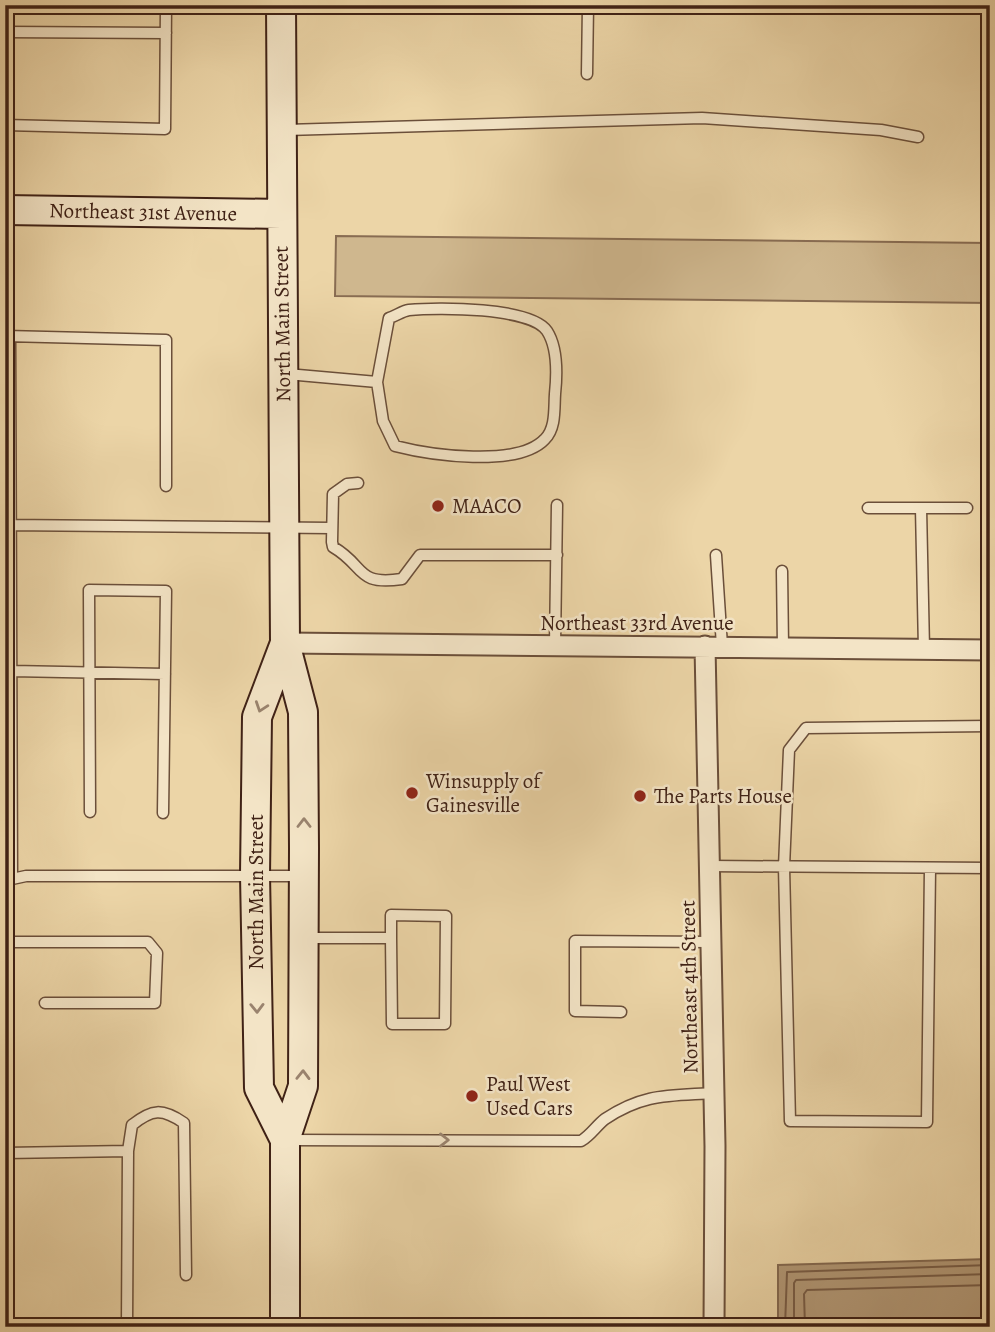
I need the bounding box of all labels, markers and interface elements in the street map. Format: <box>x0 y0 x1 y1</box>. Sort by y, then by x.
street label: Northeast 31st Avenue <box>49 196 237 228</box>
street label: North Main Street <box>267 246 297 402</box>
place label: MAACO <box>452 492 522 520</box>
marker: MAACO <box>430 498 446 514</box>
street label: Northeast 33rd Avenue <box>540 609 734 637</box>
one-way arrow <box>255 701 269 713</box>
place label: Winsupply of Gainesville <box>425 767 543 819</box>
place label: The Parts House <box>654 782 792 810</box>
marker: Winsupply of Gainesville <box>404 785 420 801</box>
marker: The Parts House <box>632 788 648 804</box>
street label: North Main Street <box>242 814 270 970</box>
one-way arrow <box>296 817 312 827</box>
street label: Northeast 4th Street <box>673 900 705 1074</box>
one-way arrow <box>250 1002 265 1013</box>
one-way arrow <box>296 1069 311 1080</box>
place label: Paul West Used Cars <box>486 1070 573 1122</box>
marker: Paul West Used Cars <box>464 1088 480 1104</box>
one-way arrow <box>439 1132 450 1148</box>

